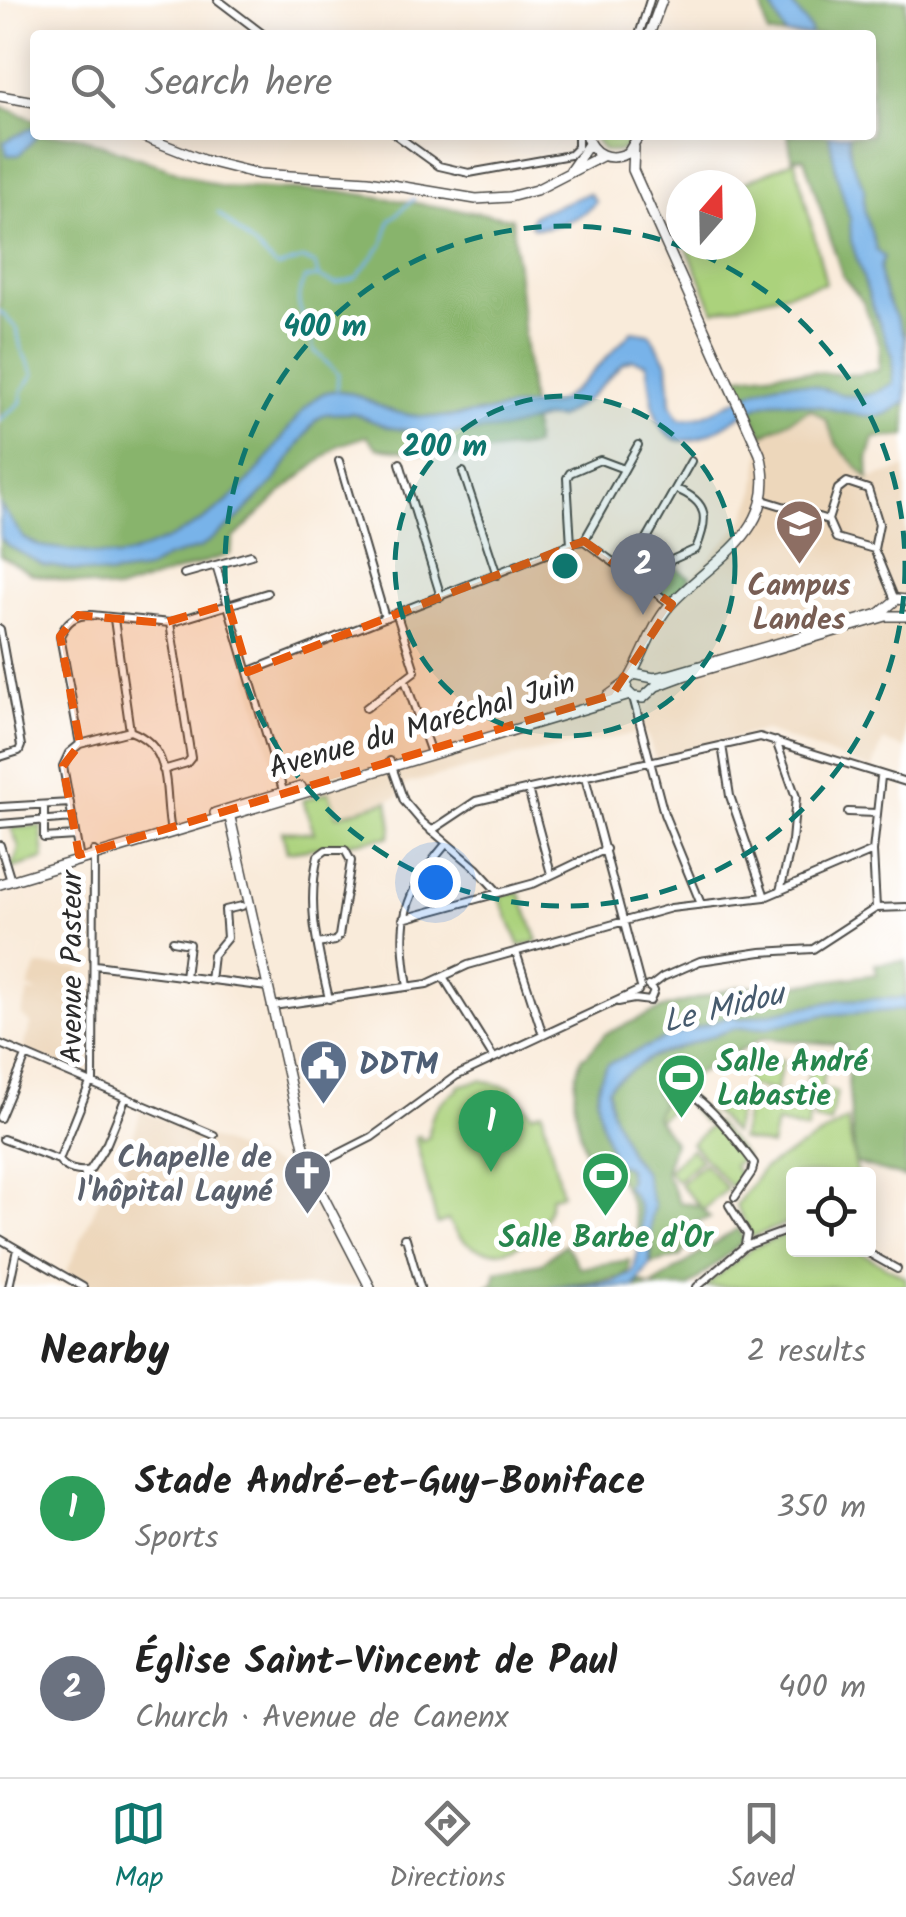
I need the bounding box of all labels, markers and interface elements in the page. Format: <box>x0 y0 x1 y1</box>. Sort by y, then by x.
search box <box>30 30 876 140</box>
text: Search here <box>145 55 332 115</box>
icon: search <box>65 58 120 113</box>
north arrow <box>666 170 756 260</box>
text: 400 m <box>283 304 367 352</box>
text: 200 m <box>403 424 487 472</box>
school or university icon: Campus Landes <box>773 498 825 566</box>
pin: 2 <box>610 532 676 615</box>
centre of rings <box>547 548 583 584</box>
place label: Campus Landes <box>747 563 851 645</box>
street label: Avenue du Maréchal Juin <box>264 660 582 794</box>
your location <box>410 857 461 908</box>
street label: Avenue Pasteur <box>49 868 97 1063</box>
water label: Le Midou <box>658 969 793 1049</box>
public building icon: DDTM <box>298 1038 350 1106</box>
place label: Salle André Labastie <box>717 1039 869 1121</box>
place label: DDTM <box>359 1042 438 1090</box>
sports icon: Salle André Labastie <box>656 1052 708 1120</box>
pin: 1 <box>458 1090 524 1172</box>
place label: Chapelle de l'hôpital Layné <box>77 1135 273 1217</box>
church icon: Chapelle de l'hôpital Layné <box>281 1148 333 1216</box>
sports icon: Salle Barbe d'Or <box>580 1150 632 1218</box>
map controls <box>786 1167 876 1257</box>
button: locate <box>786 1167 876 1257</box>
place label: Salle Barbe d'Or <box>499 1215 714 1263</box>
text: Nearby <box>40 1319 169 1386</box>
text: 2 results <box>747 1327 866 1378</box>
text: Stade André-et-Guy-Boniface <box>135 1453 645 1513</box>
text: 1 <box>68 1483 77 1534</box>
text: 350 m <box>776 1483 866 1534</box>
text: Sports <box>135 1513 218 1564</box>
text: Église Saint-Vincent de Paul <box>135 1633 617 1693</box>
text: 2 <box>63 1663 82 1714</box>
text: 400 m <box>778 1663 866 1714</box>
text: Church · Avenue de Canenx <box>135 1693 509 1744</box>
tab: Map <box>111 1796 166 1901</box>
tab: Directions <box>389 1796 505 1901</box>
tab: Saved <box>728 1796 795 1901</box>

